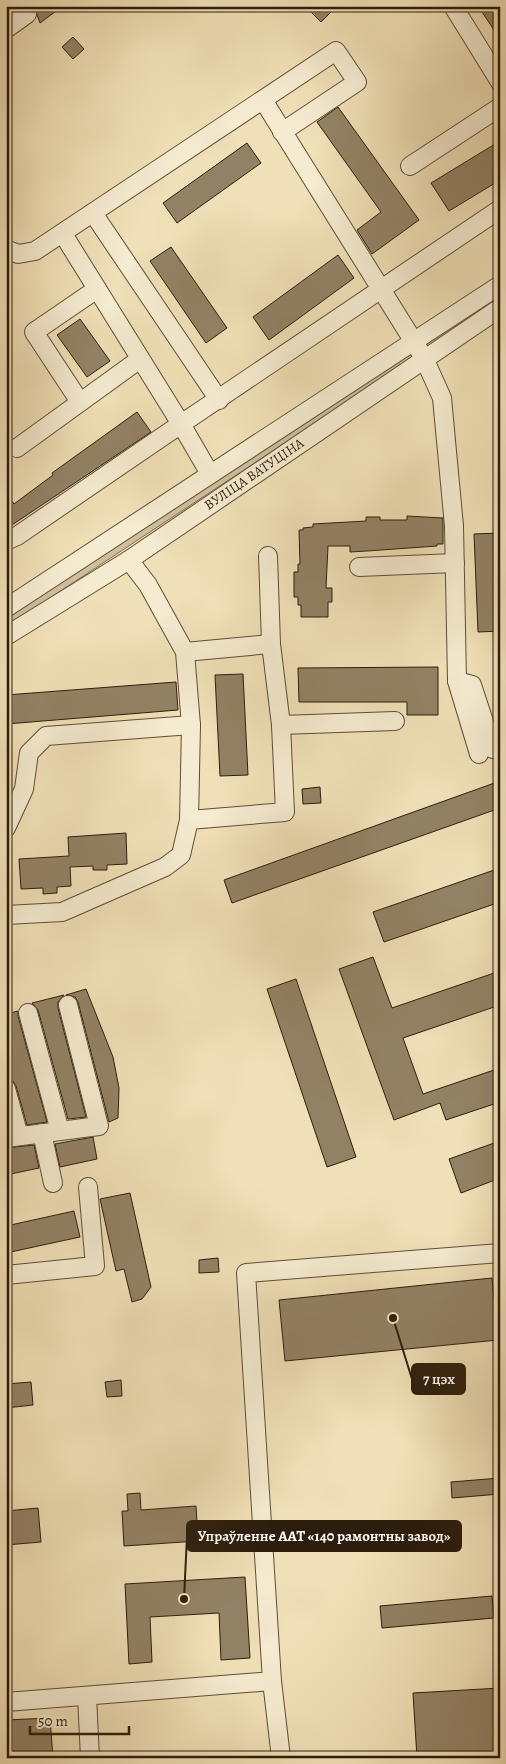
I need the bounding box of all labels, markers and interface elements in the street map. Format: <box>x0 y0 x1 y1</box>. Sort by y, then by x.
street label: ВУЛІЦА ВАТУЦІНА <box>200 433 308 514</box>
callout: 7 цэх <box>412 1364 465 1394</box>
text: 7 цэх <box>423 1369 455 1389</box>
callout: Упраўленне ААТ «140 рамонтны завод» <box>187 1521 461 1551</box>
text: Упраўленне ААТ «140 рамонтны завод» <box>197 1526 451 1546</box>
scale bar <box>30 1704 129 1736</box>
text: 50 m <box>38 1711 68 1731</box>

